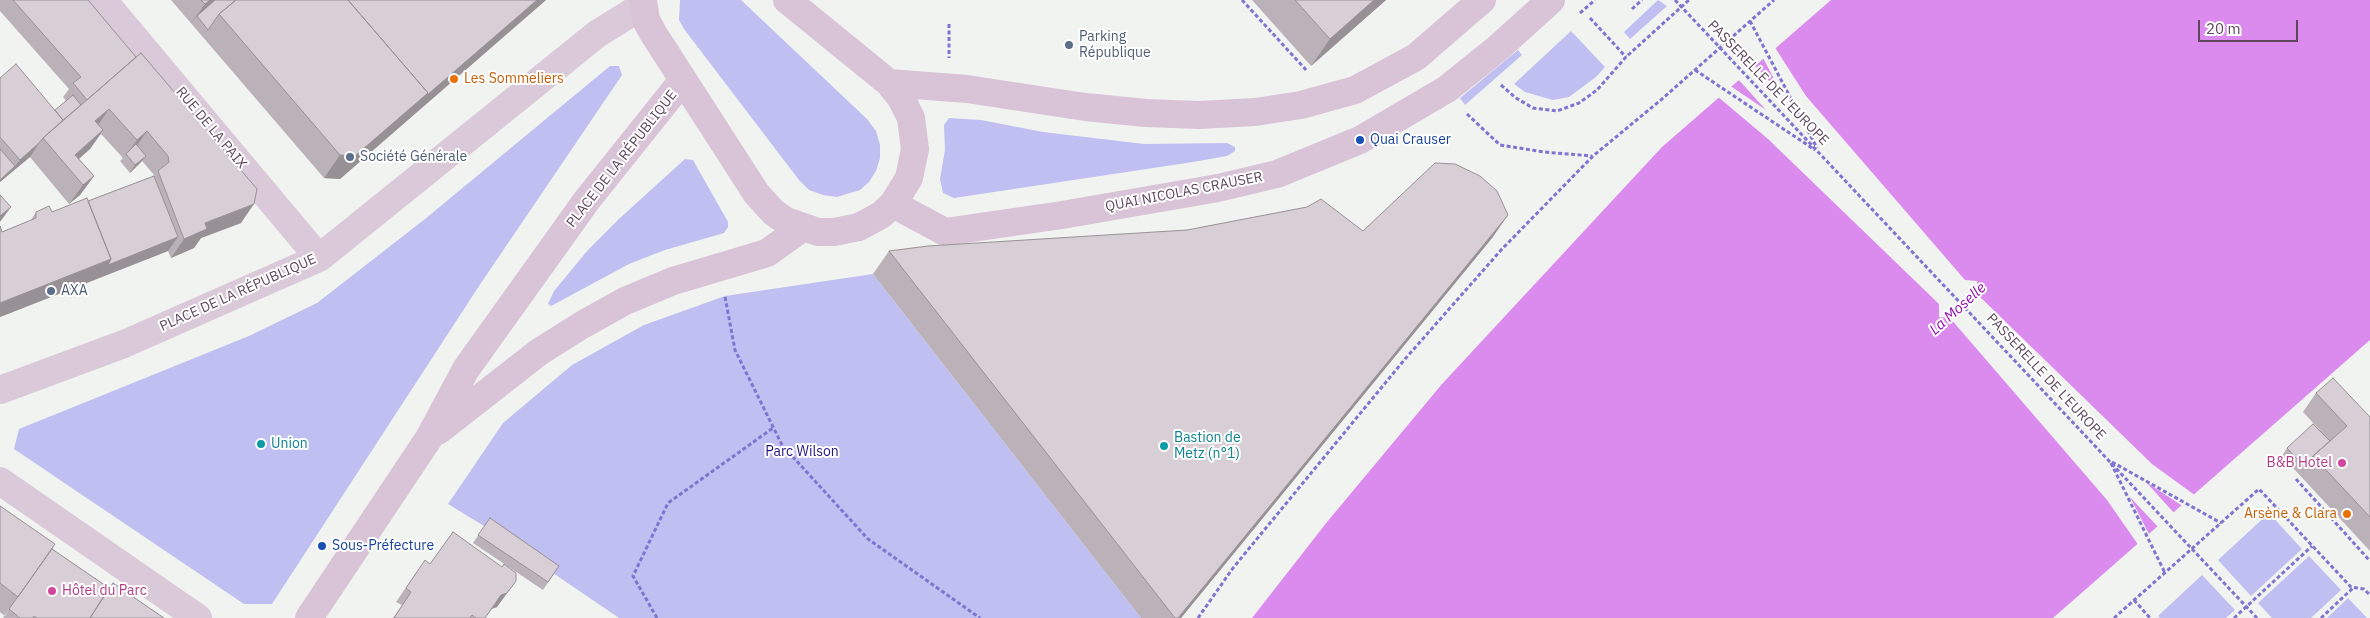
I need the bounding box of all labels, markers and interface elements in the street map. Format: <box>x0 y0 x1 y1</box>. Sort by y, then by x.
scale bar <box>2200 10 2300 42</box>
street label: PASSERELLE DE L'EUROPE <box>1704 17 1832 149</box>
text: 20 m <box>2206 19 2241 38</box>
place label: Parking République <box>1079 29 1151 62</box>
marker: Parking République <box>1063 39 1075 51</box>
place label: Les Sommeliers <box>464 71 564 87</box>
marker: Les Sommeliers <box>448 73 460 85</box>
street label: RUE DE LA PAIX <box>172 84 250 172</box>
street label: PLACE DE LA RÉPUBLIQUE <box>563 87 681 231</box>
place label: Quai Crauser <box>1370 132 1451 148</box>
marker: Quai Crauser <box>1354 134 1366 146</box>
place label: Société Générale <box>360 149 467 165</box>
marker: Société Générale <box>344 151 356 163</box>
street label: QUAI NICOLAS CRAUSER <box>1104 168 1264 216</box>
street label: PLACE DE LA RÉPUBLIQUE <box>157 251 319 335</box>
water label: La Moselle <box>1926 279 1990 339</box>
place label: AXA <box>61 283 88 299</box>
marker: AXA <box>45 285 57 297</box>
street label: PASSERELLE DE L'EUROPE <box>1983 310 2109 444</box>
place label: Bastion de Metz (n°1) <box>1174 430 1241 462</box>
place label: Union <box>271 436 308 452</box>
marker: Union <box>255 438 267 450</box>
marker: Bastion de Metz (n°1) <box>1158 440 1170 452</box>
park label: Parc Wilson <box>765 444 839 460</box>
place label: B&B Hotel <box>2267 455 2332 471</box>
marker: B&B Hotel <box>2336 457 2348 469</box>
place label: Arsène & Clara <box>2244 506 2337 522</box>
marker: Arsène & Clara <box>2341 508 2353 520</box>
place label: Sous-Préfecture <box>332 538 434 554</box>
marker: Sous-Préfecture <box>316 540 328 552</box>
place label: Hôtel du Parc <box>62 583 147 599</box>
marker: Hôtel du Parc <box>46 585 58 597</box>

